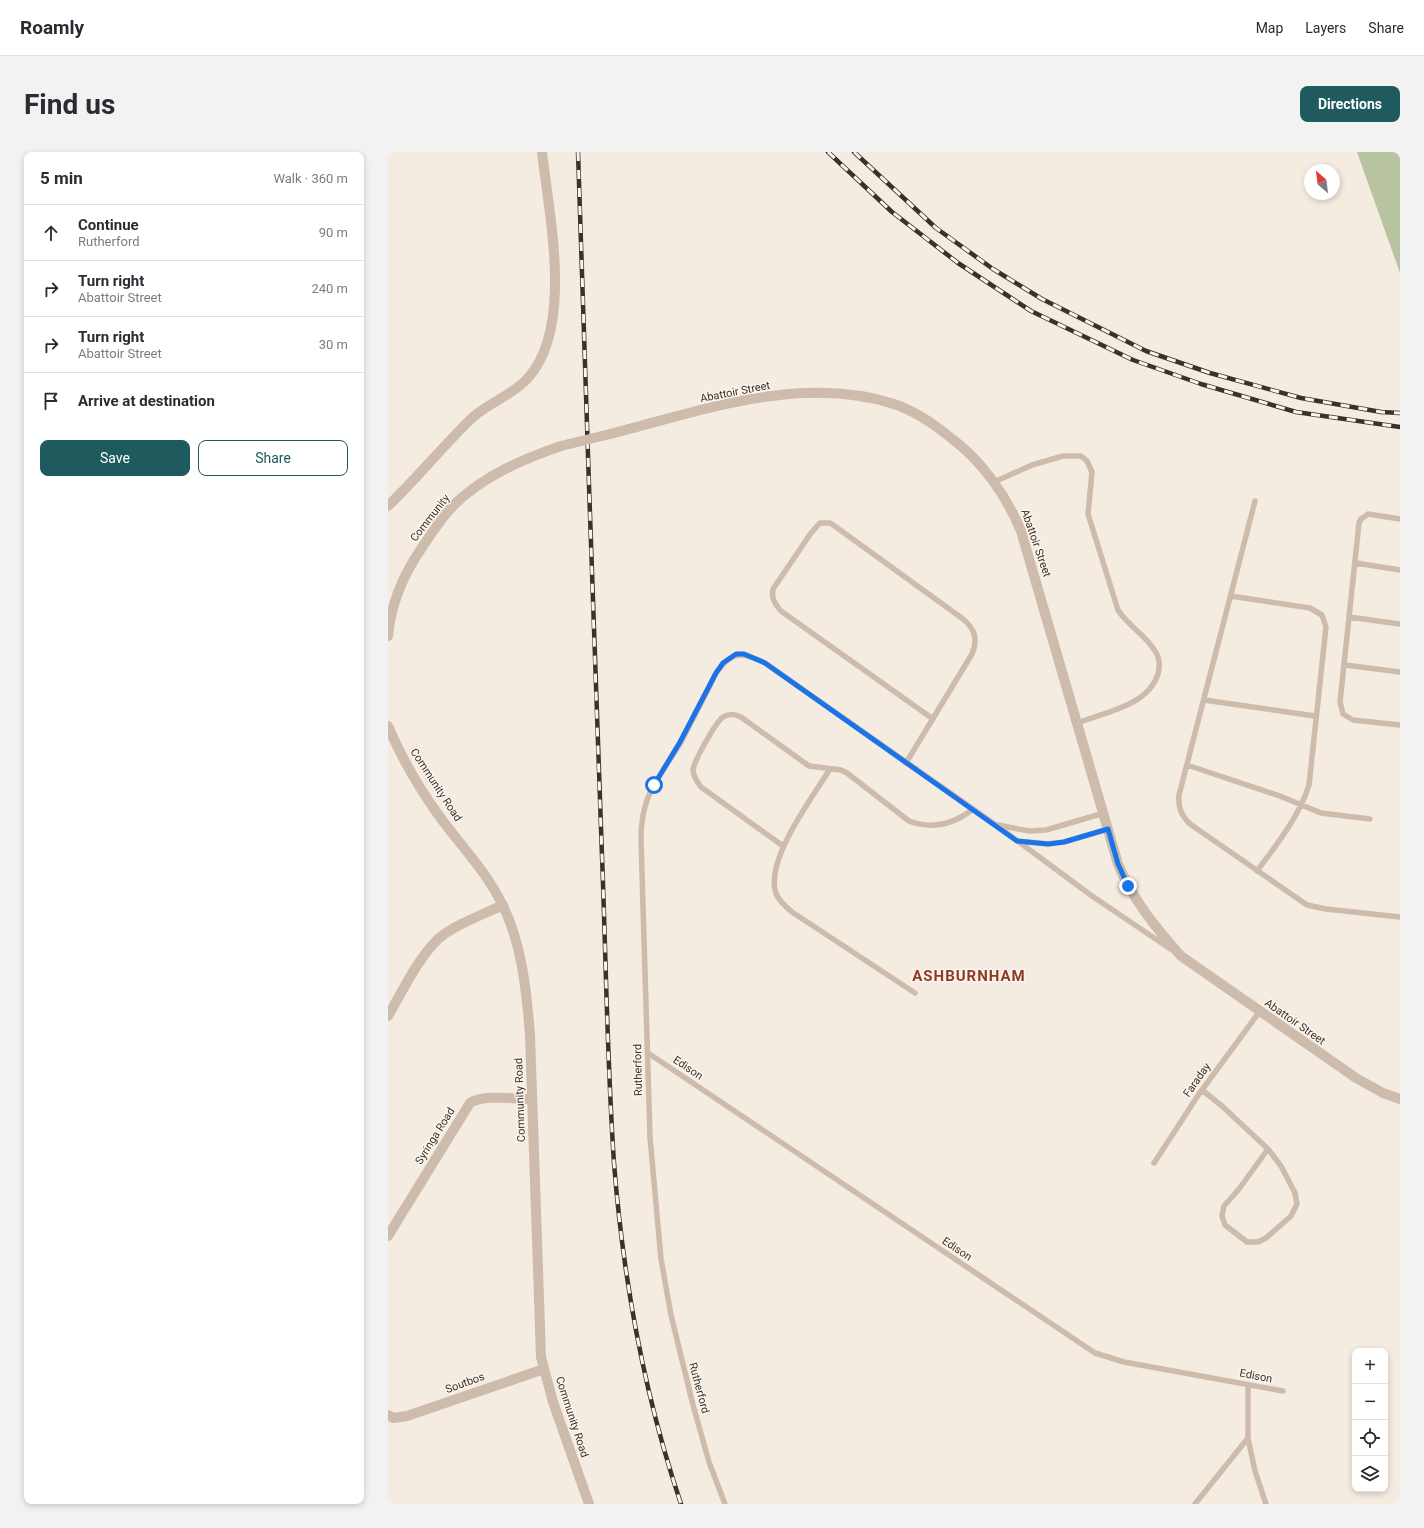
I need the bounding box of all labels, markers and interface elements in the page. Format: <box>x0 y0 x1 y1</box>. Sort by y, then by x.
text: Roamly <box>20 16 84 39</box>
text: Map <box>1256 20 1283 36</box>
text: Layers <box>1305 20 1346 36</box>
text: Share <box>1368 20 1404 36</box>
button: Directions <box>1300 86 1400 122</box>
text: Find us <box>24 88 115 121</box>
north arrow <box>1304 164 1340 200</box>
text: 5 min <box>40 168 83 188</box>
text: Walk · 360 m <box>273 171 348 186</box>
text: Continue <box>78 216 139 234</box>
icon: ahead <box>40 222 62 244</box>
text: 90 m <box>319 225 348 240</box>
text: Rutherford <box>78 234 140 249</box>
text: Turn right <box>78 272 144 290</box>
icon: right <box>40 278 62 300</box>
text: 240 m <box>311 281 348 296</box>
text: Abattoir Street <box>78 290 162 305</box>
text: Turn right <box>78 328 144 346</box>
icon: right <box>40 334 62 356</box>
text: 30 m <box>319 337 348 352</box>
text: Abattoir Street <box>78 346 162 361</box>
street label: Abattoir Street <box>699 379 771 405</box>
icon: arrive <box>40 390 62 412</box>
text: Arrive at destination <box>78 392 215 410</box>
button: Save <box>40 440 190 476</box>
button: Share <box>198 440 348 476</box>
street label: Community <box>408 491 453 544</box>
street label: Abattoir Street <box>1018 507 1054 579</box>
street label: Community Road <box>408 746 464 824</box>
route start <box>645 776 663 794</box>
route end <box>1119 877 1137 895</box>
district label: ASHBURNHAM <box>912 967 1026 985</box>
street label: Abattoir Street <box>1262 996 1328 1048</box>
street label: Rutherford <box>631 1044 645 1096</box>
street label: Edison <box>671 1053 705 1083</box>
street label: Community Road <box>512 1058 528 1142</box>
street label: Faraday <box>1181 1060 1214 1100</box>
street label: Syringa Road <box>412 1105 458 1167</box>
street label: Edison <box>940 1234 974 1264</box>
map controls <box>1352 1348 1388 1492</box>
button: + <box>1352 1348 1388 1384</box>
street label: Rutherford <box>686 1361 712 1415</box>
street label: Edison <box>1239 1366 1273 1386</box>
street label: Soutbos <box>444 1370 487 1396</box>
street label: Community Road <box>553 1375 591 1459</box>
button: − <box>1352 1384 1388 1420</box>
button: locate <box>1352 1420 1388 1456</box>
button: layers <box>1352 1456 1388 1492</box>

